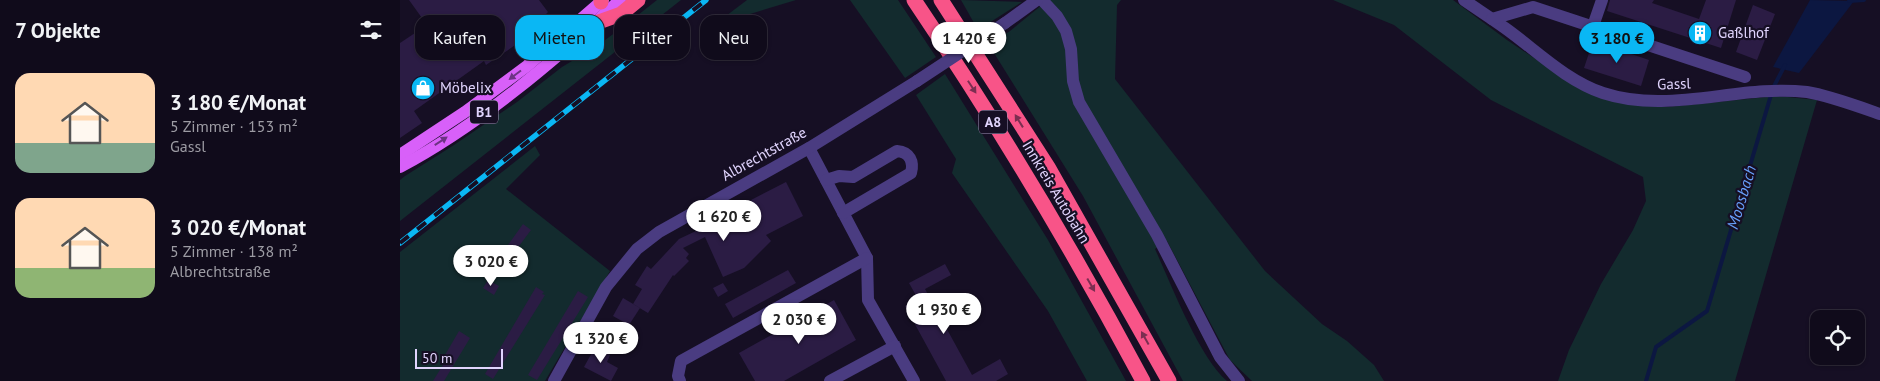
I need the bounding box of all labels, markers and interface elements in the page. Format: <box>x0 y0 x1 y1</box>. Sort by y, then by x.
chip: Kaufen <box>415 15 505 60</box>
chip: Mieten <box>515 15 604 60</box>
chip: Filter <box>614 15 690 60</box>
chip: Neu <box>700 15 767 60</box>
icon: filters <box>357 16 385 44</box>
text: 7 Objekte <box>15 17 101 44</box>
building icon: Gaßlhof <box>1687 20 1713 46</box>
pin: 1 420 € <box>923 22 1015 64</box>
pin: 3 180 € <box>1571 22 1663 64</box>
place label: Gaßlhof <box>1718 23 1770 42</box>
text: 1 420 € <box>942 28 996 48</box>
text: 3 180 € <box>1590 28 1644 48</box>
one-way arrow <box>508 70 522 80</box>
street label: Gassl <box>1657 73 1692 94</box>
shop icon: Möbelix <box>410 75 436 101</box>
place label: Möbelix <box>440 78 492 97</box>
one-way arrow <box>967 81 977 94</box>
text: 3 180 €/Monat <box>170 89 306 116</box>
icon: home <box>55 93 115 153</box>
road number: B1 <box>470 100 498 124</box>
road number: A8 <box>979 110 1007 134</box>
one-way arrow <box>1014 115 1024 128</box>
text: 5 Zimmer · 153 m² <box>170 116 298 136</box>
street label: Albrechtstraße <box>718 122 810 185</box>
text: Gassl <box>170 136 206 156</box>
one-way arrow <box>435 136 448 146</box>
street label: Innkreis Autobahn <box>1018 137 1095 246</box>
water label: Moosbach <box>1722 163 1760 231</box>
pin: 1 620 € <box>678 200 770 242</box>
text: 1 620 € <box>697 206 751 226</box>
text: 3 020 €/Monat <box>170 214 306 241</box>
icon: home <box>55 218 115 278</box>
text: 5 Zimmer · 138 m² <box>170 241 298 261</box>
pin: 3 020 € <box>445 244 537 287</box>
text: 3 020 € <box>464 251 518 271</box>
text: Albrechtstraße <box>170 261 271 281</box>
one-way arrow <box>1086 279 1095 292</box>
pin: 1 930 € <box>898 292 990 335</box>
text: 1 930 € <box>917 299 971 319</box>
pin: 2 030 € <box>753 302 845 345</box>
text: 2 030 € <box>772 309 826 329</box>
map controls <box>1810 310 1865 365</box>
button: locate <box>1810 310 1865 365</box>
pin: 1 320 € <box>555 322 647 364</box>
text: 1 320 € <box>574 328 628 348</box>
one-way arrow <box>1141 330 1149 345</box>
scale bar <box>415 346 502 369</box>
text: 50 m <box>422 349 452 367</box>

